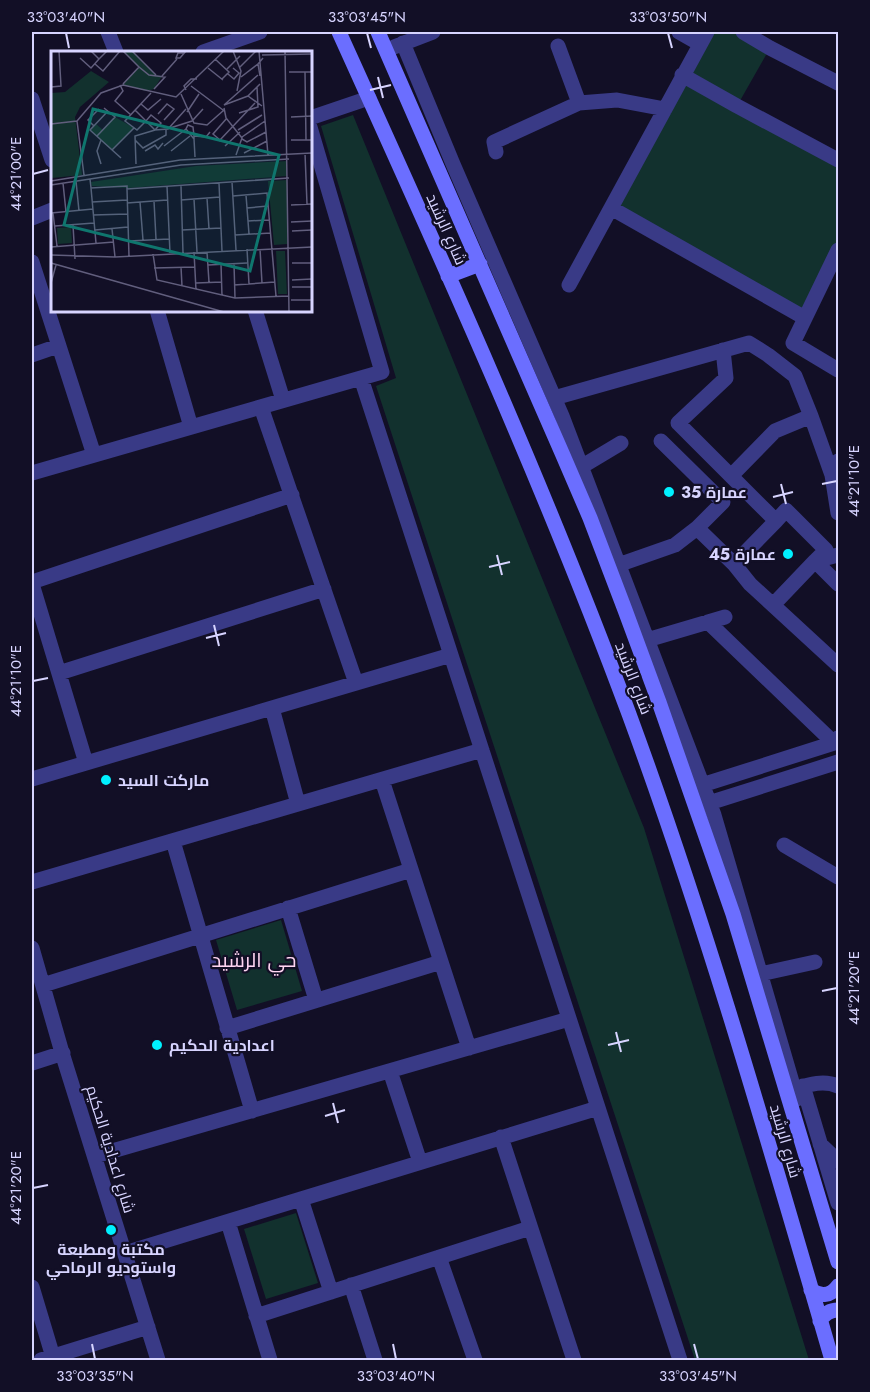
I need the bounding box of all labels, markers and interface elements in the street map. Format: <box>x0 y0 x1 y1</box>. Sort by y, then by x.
text: 33°03'40"N <box>27 6 105 28</box>
text: 33°03'45"N <box>328 6 406 28</box>
text: 33°03'50"N <box>629 6 707 28</box>
inset map <box>51 51 312 312</box>
text: 44°21'00"E <box>5 137 27 211</box>
street label: شارع الرشيد <box>421 190 472 269</box>
text: 44°21'10"E <box>843 445 865 517</box>
place label: عمارة 35 <box>681 481 747 504</box>
marker: عمارة 35 <box>662 485 676 499</box>
place label: عمارة 45 <box>709 543 776 566</box>
marker: عمارة 45 <box>781 547 795 561</box>
street label: شارع الرشيد <box>609 639 658 718</box>
text: 44°21'10"E <box>5 645 27 717</box>
place label: ماركت السيد <box>118 769 209 792</box>
marker: ماركت السيد <box>99 773 113 787</box>
district label: حي الرشيد <box>212 946 296 976</box>
text: 44°21'20"E <box>843 951 865 1025</box>
place label: اعدادية الحكيم <box>169 1034 275 1057</box>
marker: اعدادية الحكيم <box>150 1038 164 1052</box>
street label: شارع اعدادية الحكيم <box>80 1082 141 1216</box>
street label: شارع الرشيد <box>764 1102 807 1181</box>
text: 44°21'20"E <box>5 1151 27 1225</box>
marker: مكتبة ومطبعة واستوديو الرماحي <box>104 1223 118 1237</box>
place label: مكتبة ومطبعة واستوديو الرماحي <box>46 1238 176 1280</box>
text: 33°03'35"N <box>56 1365 134 1387</box>
text: 33°03'40"N <box>357 1365 435 1387</box>
text: 33°03'45"N <box>659 1365 737 1387</box>

